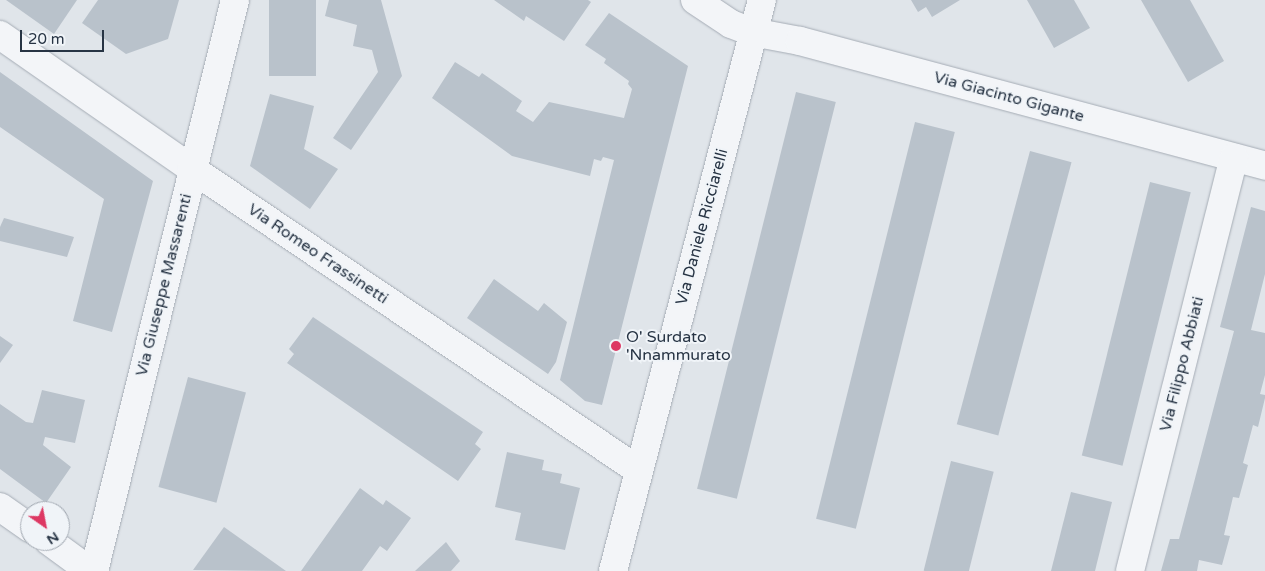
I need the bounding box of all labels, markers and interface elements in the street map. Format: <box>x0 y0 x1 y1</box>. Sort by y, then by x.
scale bar <box>22 20 106 52</box>
text: 20 m <box>28 30 65 48</box>
street label: Via Giacinto Gigante <box>932 68 1086 126</box>
street label: Via Daniele Ricciarelli <box>672 147 732 307</box>
street label: Via Giuseppe Massarenti <box>132 192 196 378</box>
street label: Via Romeo Frassinetti <box>244 200 392 308</box>
street label: Via Filippo Abbiati <box>1156 294 1208 434</box>
place label: O' Surdato 'Nnammurato <box>626 327 731 365</box>
marker: O' Surdato 'Nnammurato <box>610 340 622 352</box>
north arrow <box>20 501 70 551</box>
text: N <box>44 528 62 548</box>

